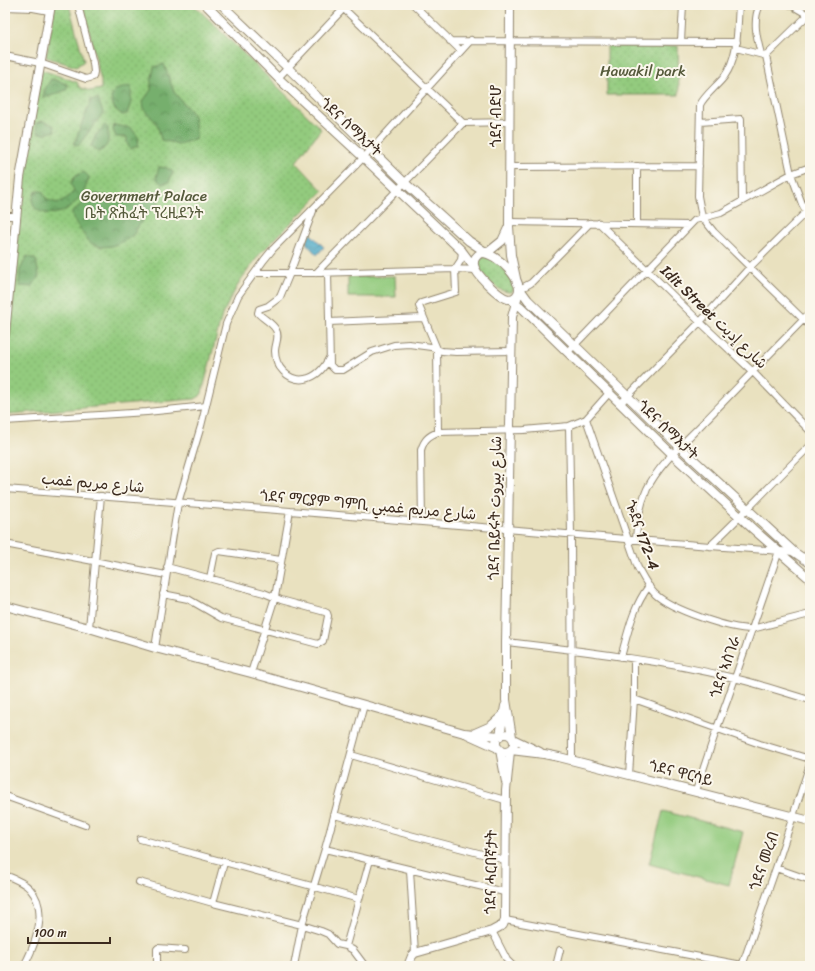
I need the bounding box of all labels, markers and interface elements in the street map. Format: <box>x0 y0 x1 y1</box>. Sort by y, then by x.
park label: Hawakil park <box>600 58 686 84</box>
street label: ጎደና ብድሆ <box>483 84 509 147</box>
street label: ጎደና ሰማእታት <box>314 91 388 163</box>
park label: Government Palace ቤት ጽሕፈት ፕረዚደንት <box>81 183 207 226</box>
street label: Idit Street شارع إديت <box>653 258 774 375</box>
street label: ጎደና ሰማእታት <box>631 393 705 467</box>
street label: ጎደና ቤይሩት شارع بيروت <box>481 436 509 580</box>
street label: شارع مريم غمب <box>40 466 146 500</box>
street label: ጎደና ማርያም ግምቢ شارع مريم غمبي <box>259 483 477 527</box>
street label: ጐደና 172-4 <box>617 496 667 574</box>
street label: ጎደና ኣስገራ <box>702 632 748 702</box>
street label: ጎደና ዋርሳይ <box>646 752 716 794</box>
street label: ጎደና መረብ <box>742 828 786 894</box>
street label: ጎደና ሓርበኛታት <box>477 830 505 914</box>
scale bar <box>28 919 110 945</box>
text: 100 m <box>34 922 67 944</box>

